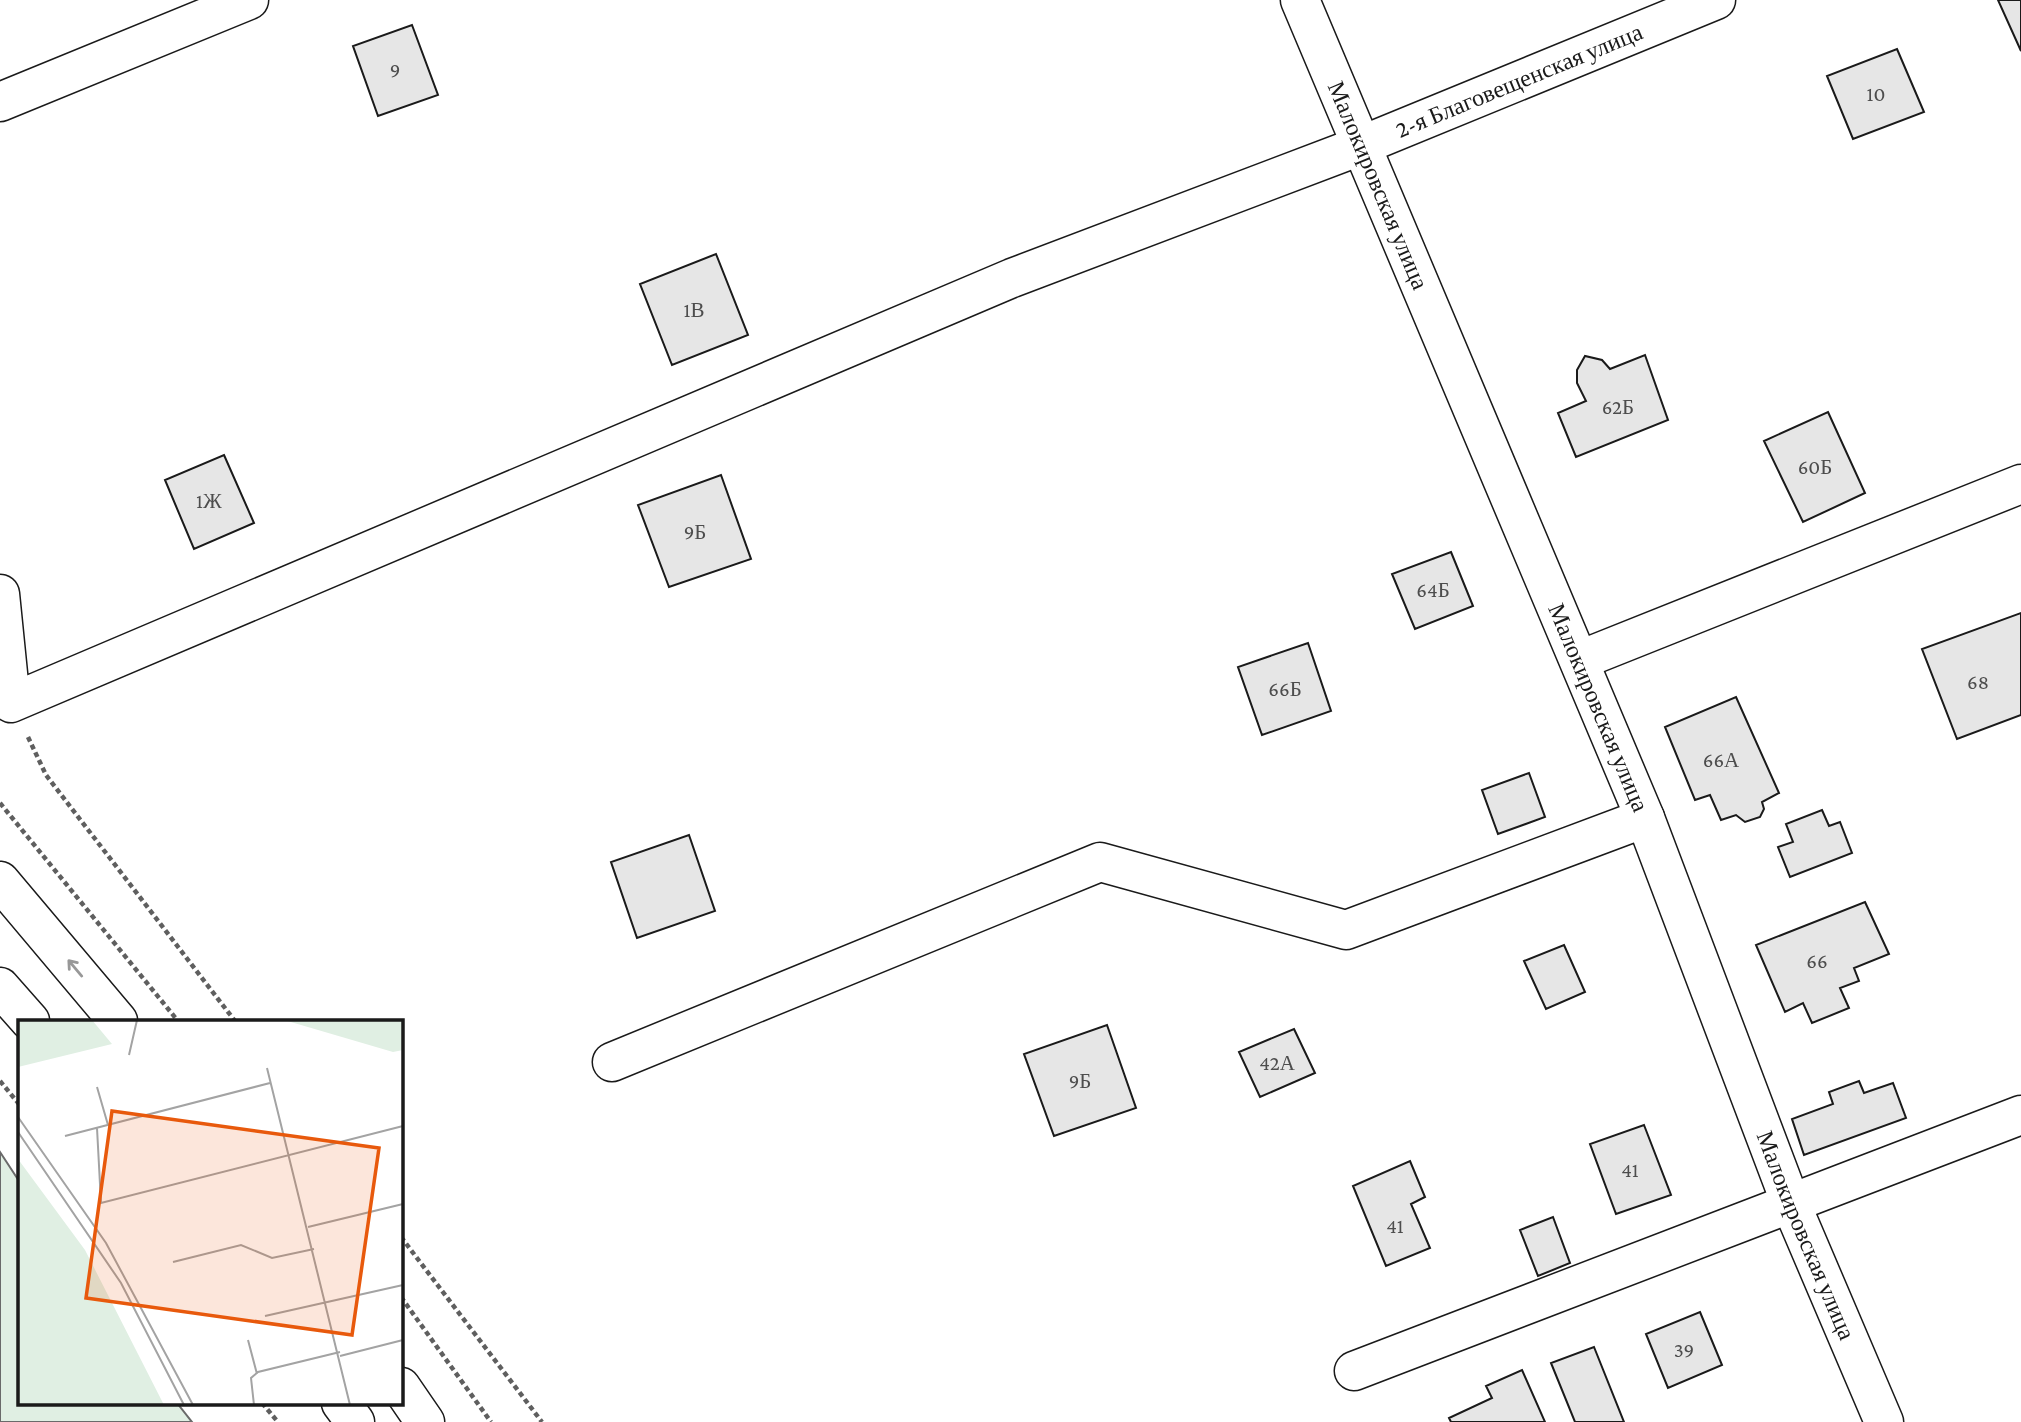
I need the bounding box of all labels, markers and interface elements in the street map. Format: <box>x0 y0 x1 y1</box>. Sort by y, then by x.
street label: 2-я Благовещенская улица <box>1391 18 1646 143</box>
house number: 9 <box>390 58 400 82</box>
street label: Малокировская улица <box>1323 77 1435 293</box>
house number: 10 <box>1867 82 1885 106</box>
house number: 1В <box>684 298 704 322</box>
house number: 62Б <box>1602 395 1634 419</box>
house number: 60Б <box>1798 455 1832 479</box>
house number: 1Ж <box>196 489 222 513</box>
house number: 9Б <box>684 520 706 544</box>
house number: 64Б <box>1416 578 1450 602</box>
street label: Малокировская улица <box>1543 599 1655 816</box>
house number: 68 <box>1967 670 1989 694</box>
house number: 66Б <box>1268 677 1302 701</box>
house number: 66А <box>1703 748 1740 772</box>
house number: 66 <box>1806 949 1828 973</box>
one-way arrow <box>67 959 83 977</box>
inset map <box>18 1020 402 1404</box>
house number: 42А <box>1259 1051 1296 1075</box>
house number: 9Б <box>1069 1069 1091 1093</box>
street label: Малокировская улица <box>1752 1127 1861 1344</box>
house number: 41 <box>1621 1158 1639 1182</box>
house number: 41 <box>1386 1214 1404 1238</box>
house number: 39 <box>1674 1338 1694 1362</box>

